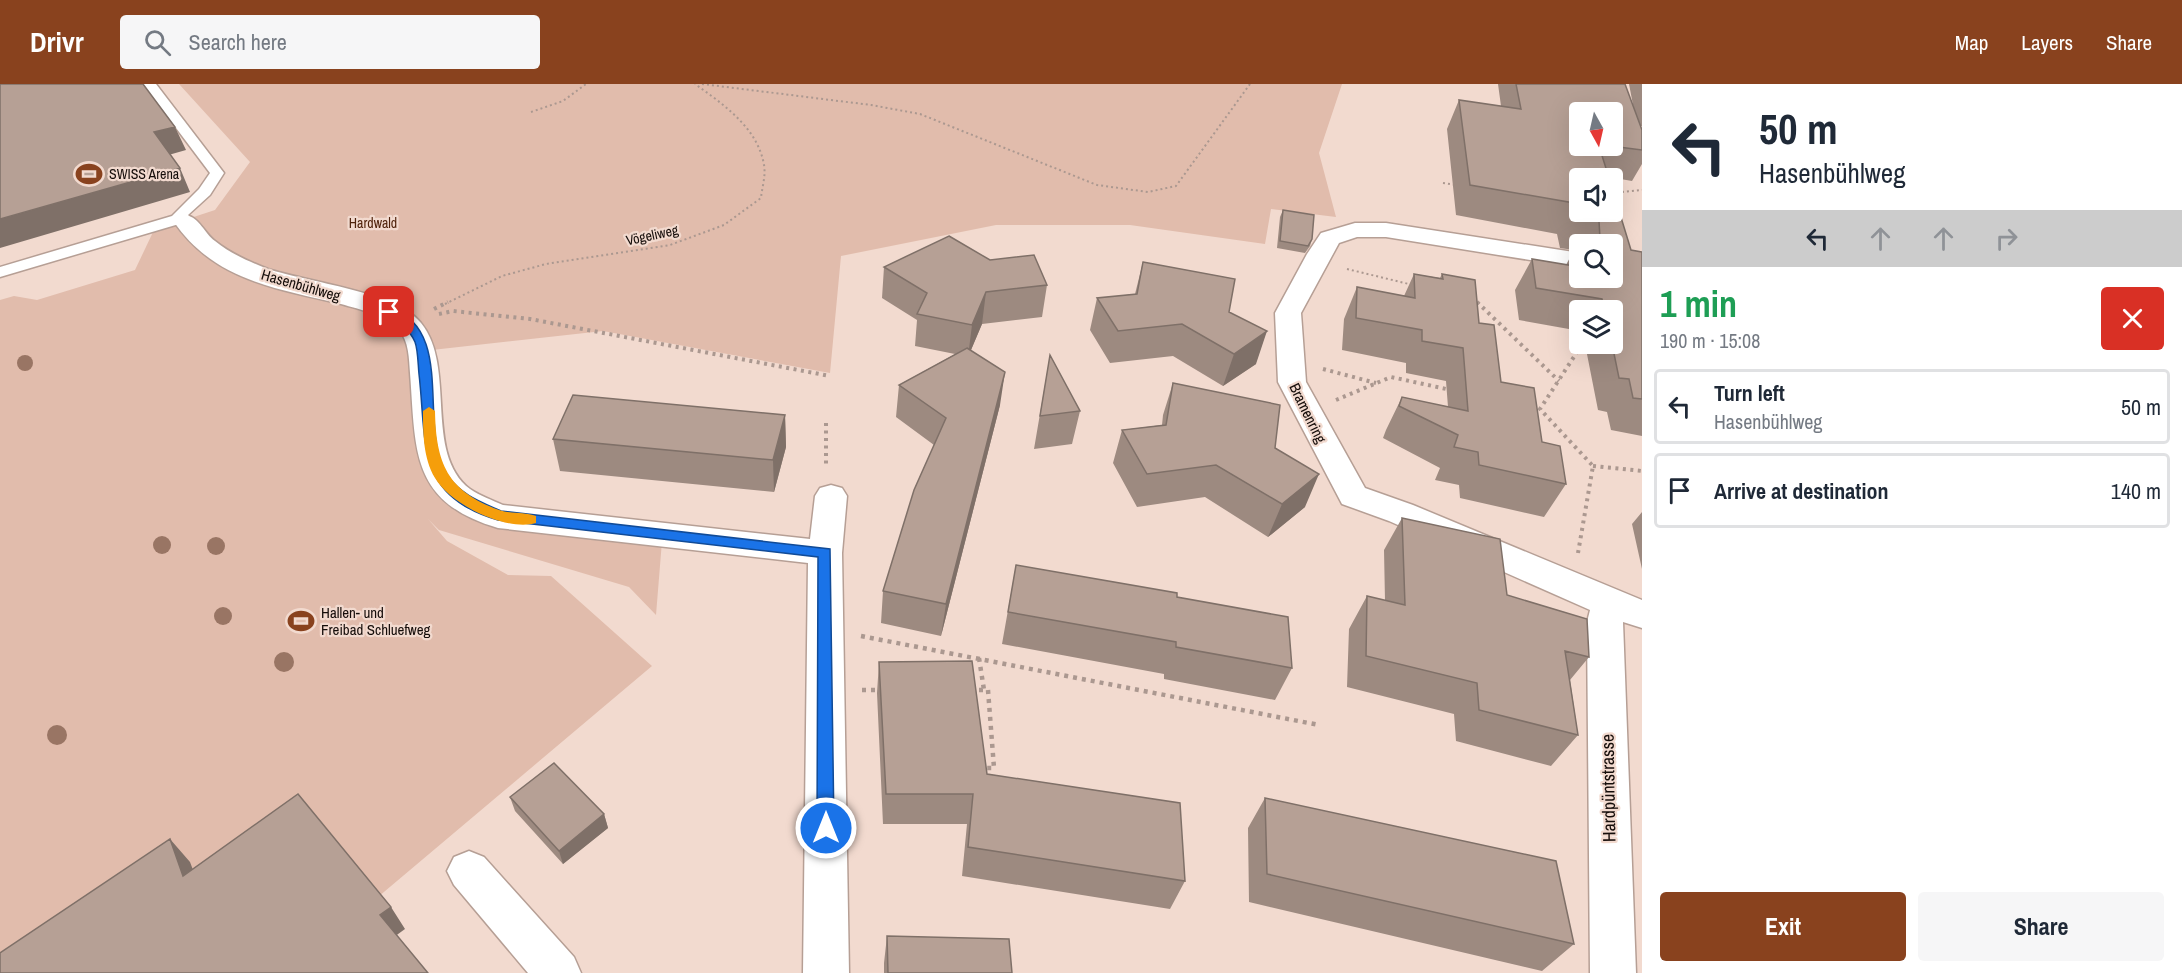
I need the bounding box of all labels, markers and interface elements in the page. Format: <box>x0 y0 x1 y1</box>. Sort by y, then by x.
search box <box>120 15 540 69</box>
text: Drivr <box>30 23 84 61</box>
icon: search <box>141 26 174 59</box>
text: Search here <box>189 27 287 57</box>
text: Map <box>1955 28 1988 57</box>
text: Layers <box>2021 28 2073 57</box>
text: Share <box>2106 28 2152 57</box>
text: 50 m <box>1759 101 1838 157</box>
north arrow <box>1569 102 1623 156</box>
map controls <box>1569 102 1623 354</box>
icon: left <box>1660 108 1738 186</box>
text: Hasenbühlweg <box>1759 155 1905 191</box>
sports icon: SWISS Arena <box>74 159 104 189</box>
place label: SWISS Arena <box>109 165 180 183</box>
button: sound <box>1569 168 1623 222</box>
park label: Hardwald <box>349 214 397 232</box>
street label: Vögeliweg <box>624 221 680 249</box>
icon: left <box>1801 222 1834 255</box>
icon: ahead <box>1864 222 1897 255</box>
icon: ahead <box>1927 222 1960 255</box>
icon: right <box>1990 222 2023 255</box>
button: search <box>1569 234 1623 288</box>
street label: Hasenbühlweg <box>259 264 343 306</box>
text: 1 min <box>1660 280 1737 328</box>
pin <box>363 286 414 337</box>
button: close <box>2101 287 2164 350</box>
icon: arrive <box>372 295 405 328</box>
button: layers <box>1569 300 1623 354</box>
text: 190 m · 15:08 <box>1660 327 1760 354</box>
text: Turn left <box>1714 378 1785 408</box>
street label: Bramenring <box>1284 380 1332 447</box>
icon: left <box>1663 390 1696 423</box>
text: 50 m <box>2121 392 2161 422</box>
text: Hasenbühlweg <box>1714 408 1822 435</box>
icon: arrive <box>1663 474 1696 507</box>
text: Arrive at destination <box>1714 476 1888 506</box>
text: 140 m <box>2111 476 2161 506</box>
place label: Hallen- und Freibad Schluefweg <box>321 602 431 640</box>
sports icon: Hallen- und Freibad Schluefweg <box>286 606 316 636</box>
street label: Hardpüntstrasse <box>1595 734 1621 842</box>
position arrow <box>794 796 858 860</box>
button: Exit <box>1660 892 1906 961</box>
button: Share <box>1918 892 2164 961</box>

